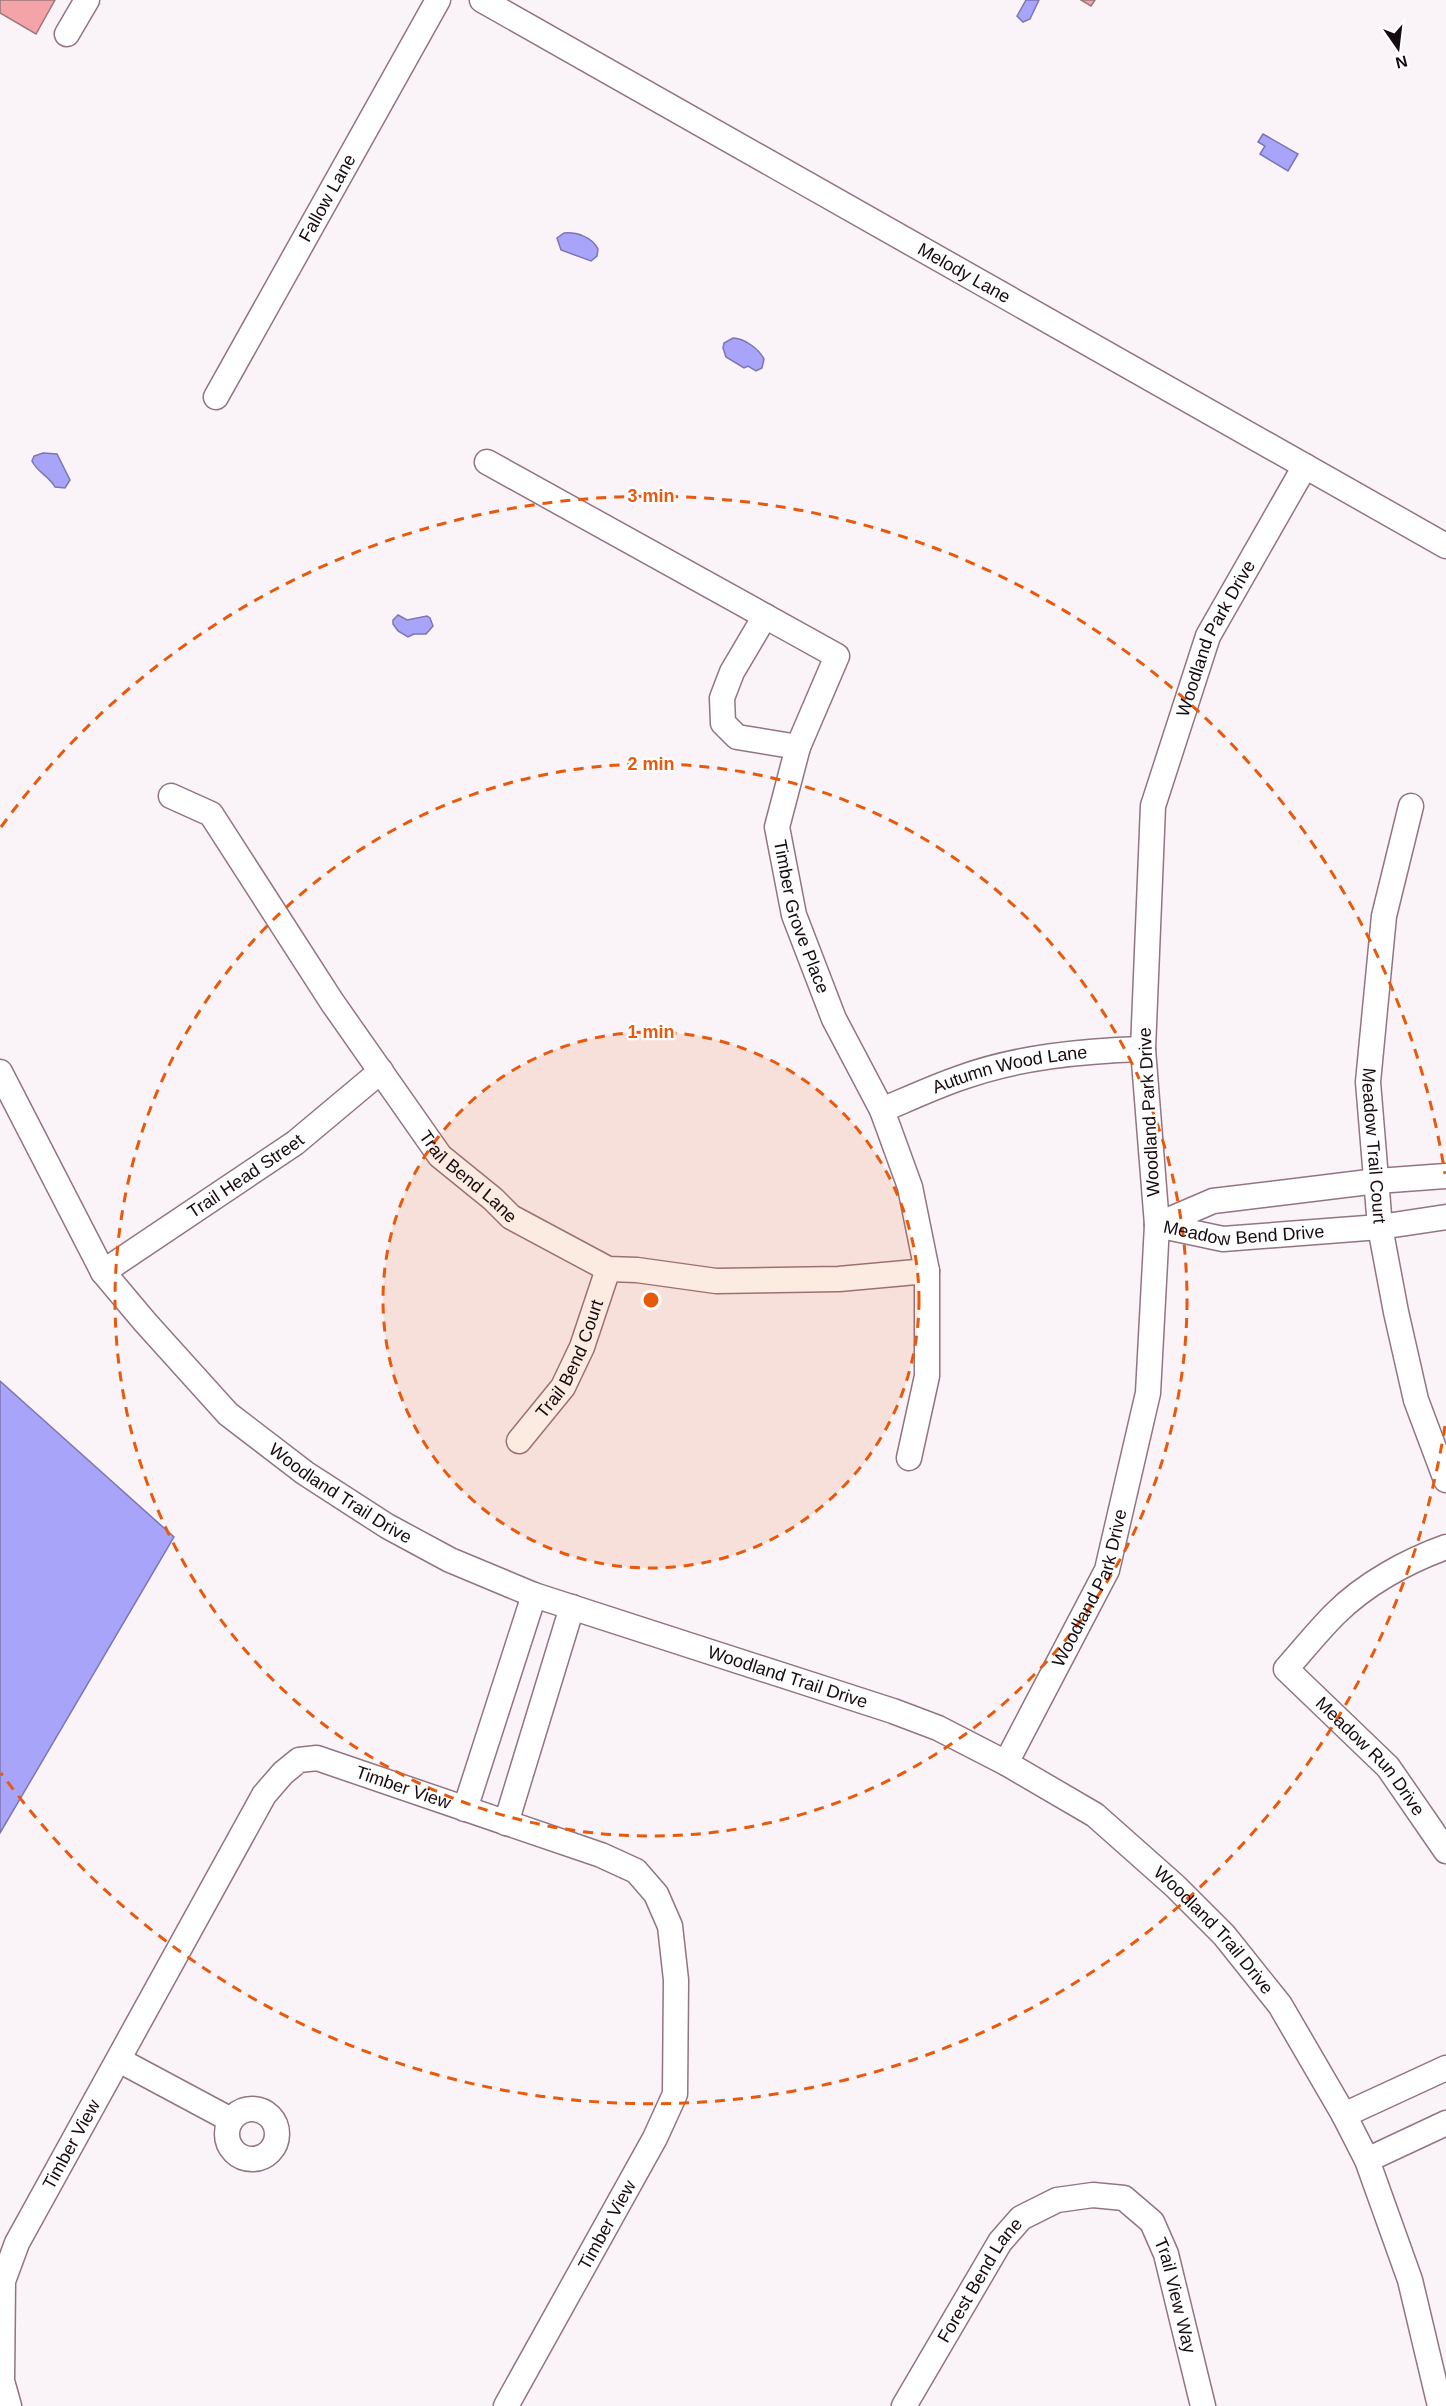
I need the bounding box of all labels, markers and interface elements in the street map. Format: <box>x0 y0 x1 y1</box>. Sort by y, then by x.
north arrow <box>1368 18 1428 78</box>
text: N <box>1394 52 1409 72</box>
street label: Fallow Lane <box>295 151 360 245</box>
street label: Melody Lane <box>914 239 1014 307</box>
text: 3 min <box>627 486 675 506</box>
street label: Woodland Park Drive <box>1173 557 1259 719</box>
text: 2 min <box>627 754 675 774</box>
street label: Timber Grove Place <box>770 838 833 996</box>
text: 1 min <box>627 1022 675 1042</box>
street label: Woodland Park Drive <box>1135 1027 1163 1197</box>
street label: Autumn Wood Lane <box>929 1042 1088 1097</box>
street label: Meadow Trail Court <box>1358 1067 1390 1224</box>
street label: Trail Bend Lane <box>415 1127 521 1227</box>
street label: Trail Head Street <box>184 1130 308 1222</box>
street label: Meadow Bend Drive <box>1162 1217 1325 1249</box>
centre of rings <box>641 1290 661 1310</box>
street label: Trail Bend Court <box>532 1297 607 1422</box>
street label: Woodland Trail Drive <box>265 1439 415 1547</box>
street label: Woodland Park Drive <box>1048 1507 1131 1670</box>
street label: Woodland Trail Drive <box>705 1642 870 1712</box>
street label: Meadow Run Drive <box>1312 1693 1429 1819</box>
street label: Timber View <box>353 1762 454 1813</box>
street label: Woodland Trail Drive <box>1150 1862 1277 1998</box>
street label: Timber View <box>39 2095 104 2193</box>
street label: Timber View <box>574 2176 640 2273</box>
street label: Forest Bend Lane <box>933 2214 1026 2346</box>
street label: Trail View Way <box>1150 2235 1200 2355</box>

